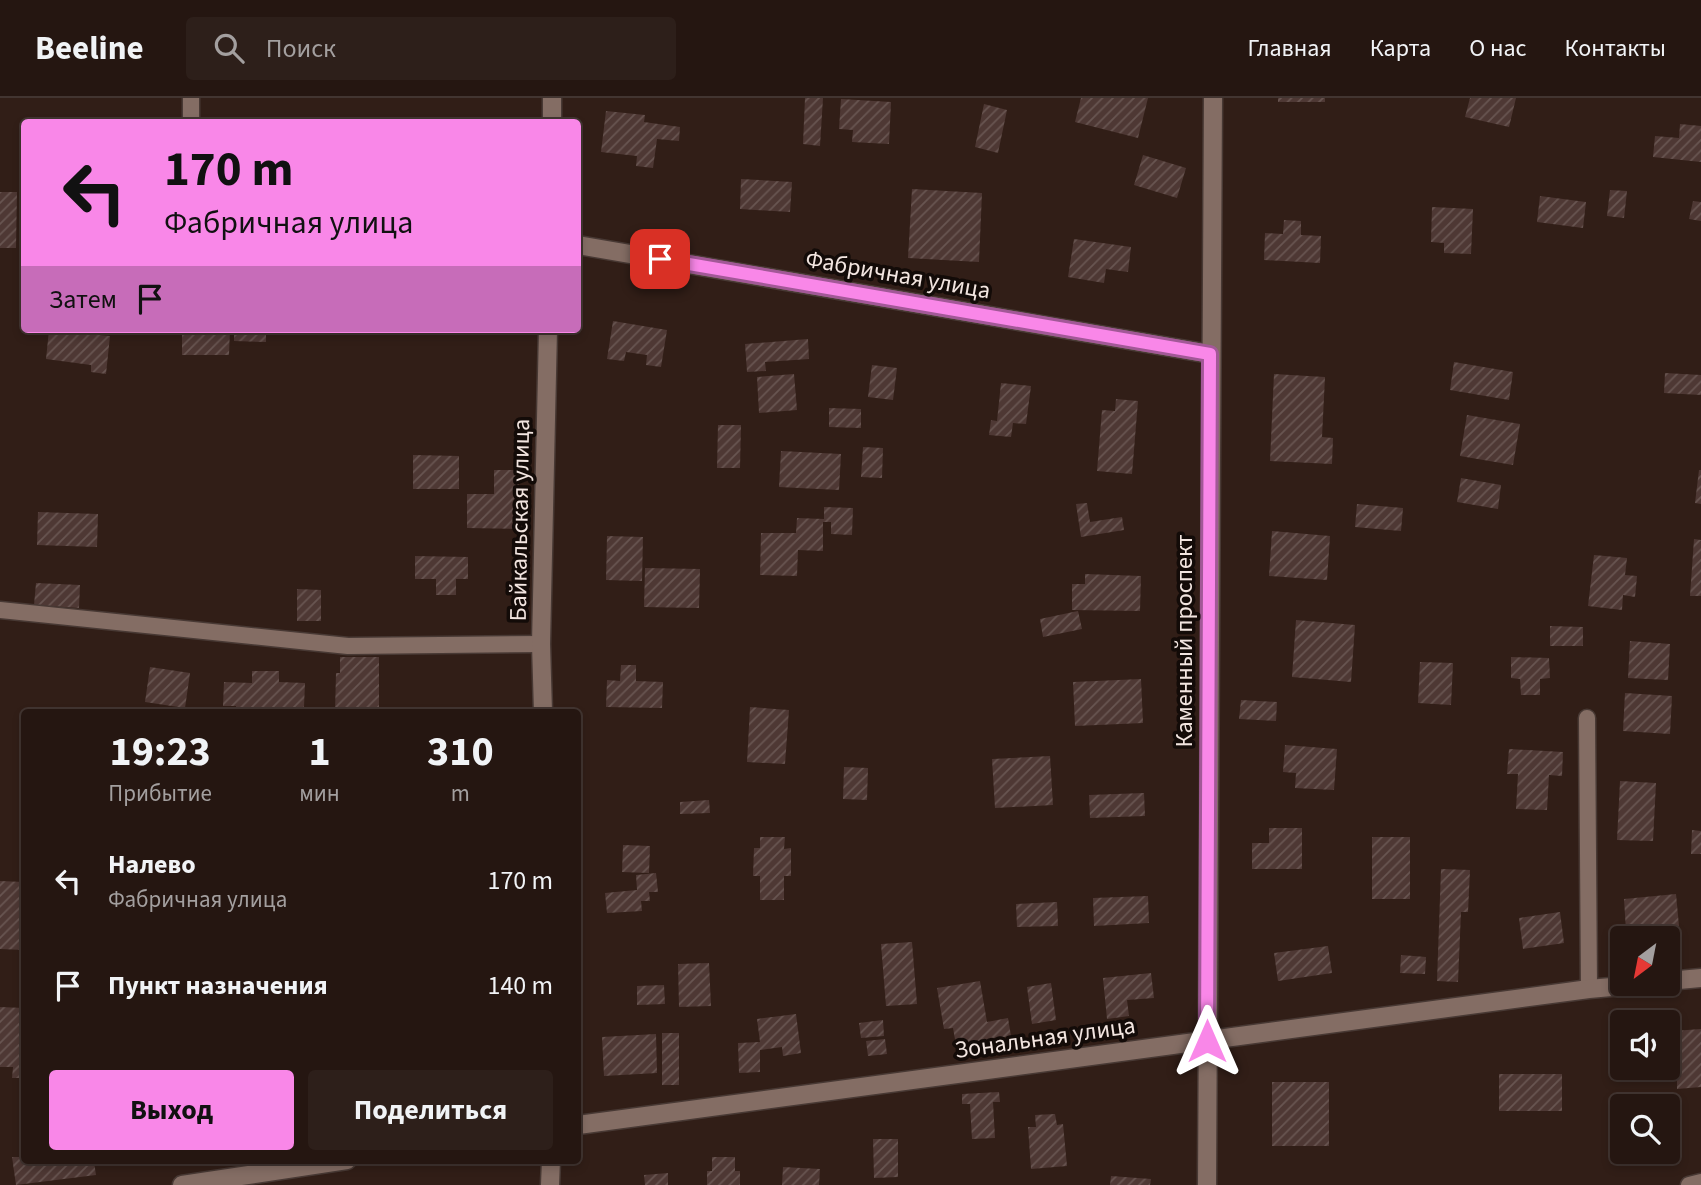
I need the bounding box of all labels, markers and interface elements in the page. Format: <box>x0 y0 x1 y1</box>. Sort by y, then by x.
search box <box>186 17 676 80</box>
text: Beeline <box>35 25 144 72</box>
icon: search <box>210 29 248 67</box>
text: Поиск <box>266 30 336 67</box>
text: Главная <box>1247 31 1332 66</box>
text: Карта <box>1370 31 1431 66</box>
text: О нас <box>1469 31 1526 66</box>
text: Контакты <box>1564 31 1666 66</box>
text: 170 m <box>164 135 293 205</box>
icon: left <box>49 147 140 238</box>
text: Фабричная улица <box>164 200 413 246</box>
pin <box>630 229 690 289</box>
icon: arrive <box>641 240 679 278</box>
street label: Фабричная улица <box>803 242 993 308</box>
icon: arrive <box>131 280 169 318</box>
text: Затем <box>49 281 117 318</box>
street label: Байкальская улица <box>501 418 539 622</box>
street label: Каменный проспект <box>1167 535 1202 747</box>
text: 19:23 <box>109 722 211 782</box>
text: 1 <box>308 722 331 782</box>
text: 310 <box>427 722 494 782</box>
text: Прибытие <box>108 777 212 810</box>
text: мин <box>299 777 340 810</box>
text: m <box>451 777 470 810</box>
text: Налево <box>108 846 196 883</box>
icon: left <box>49 862 87 900</box>
text: 170 m <box>487 862 553 899</box>
text: Фабричная улица <box>108 883 287 916</box>
north arrow <box>1610 926 1680 996</box>
map controls <box>1610 926 1680 1164</box>
icon: arrive <box>49 967 87 1005</box>
text: Пункт назначения <box>108 967 328 1004</box>
text: 140 m <box>487 967 553 1004</box>
position arrow <box>1170 1004 1244 1078</box>
street label: Зональная улица <box>952 1008 1138 1068</box>
button: sound <box>1610 1010 1680 1080</box>
button: Выход <box>49 1070 294 1150</box>
button: Поделиться <box>308 1070 553 1150</box>
button: search <box>1610 1094 1680 1164</box>

